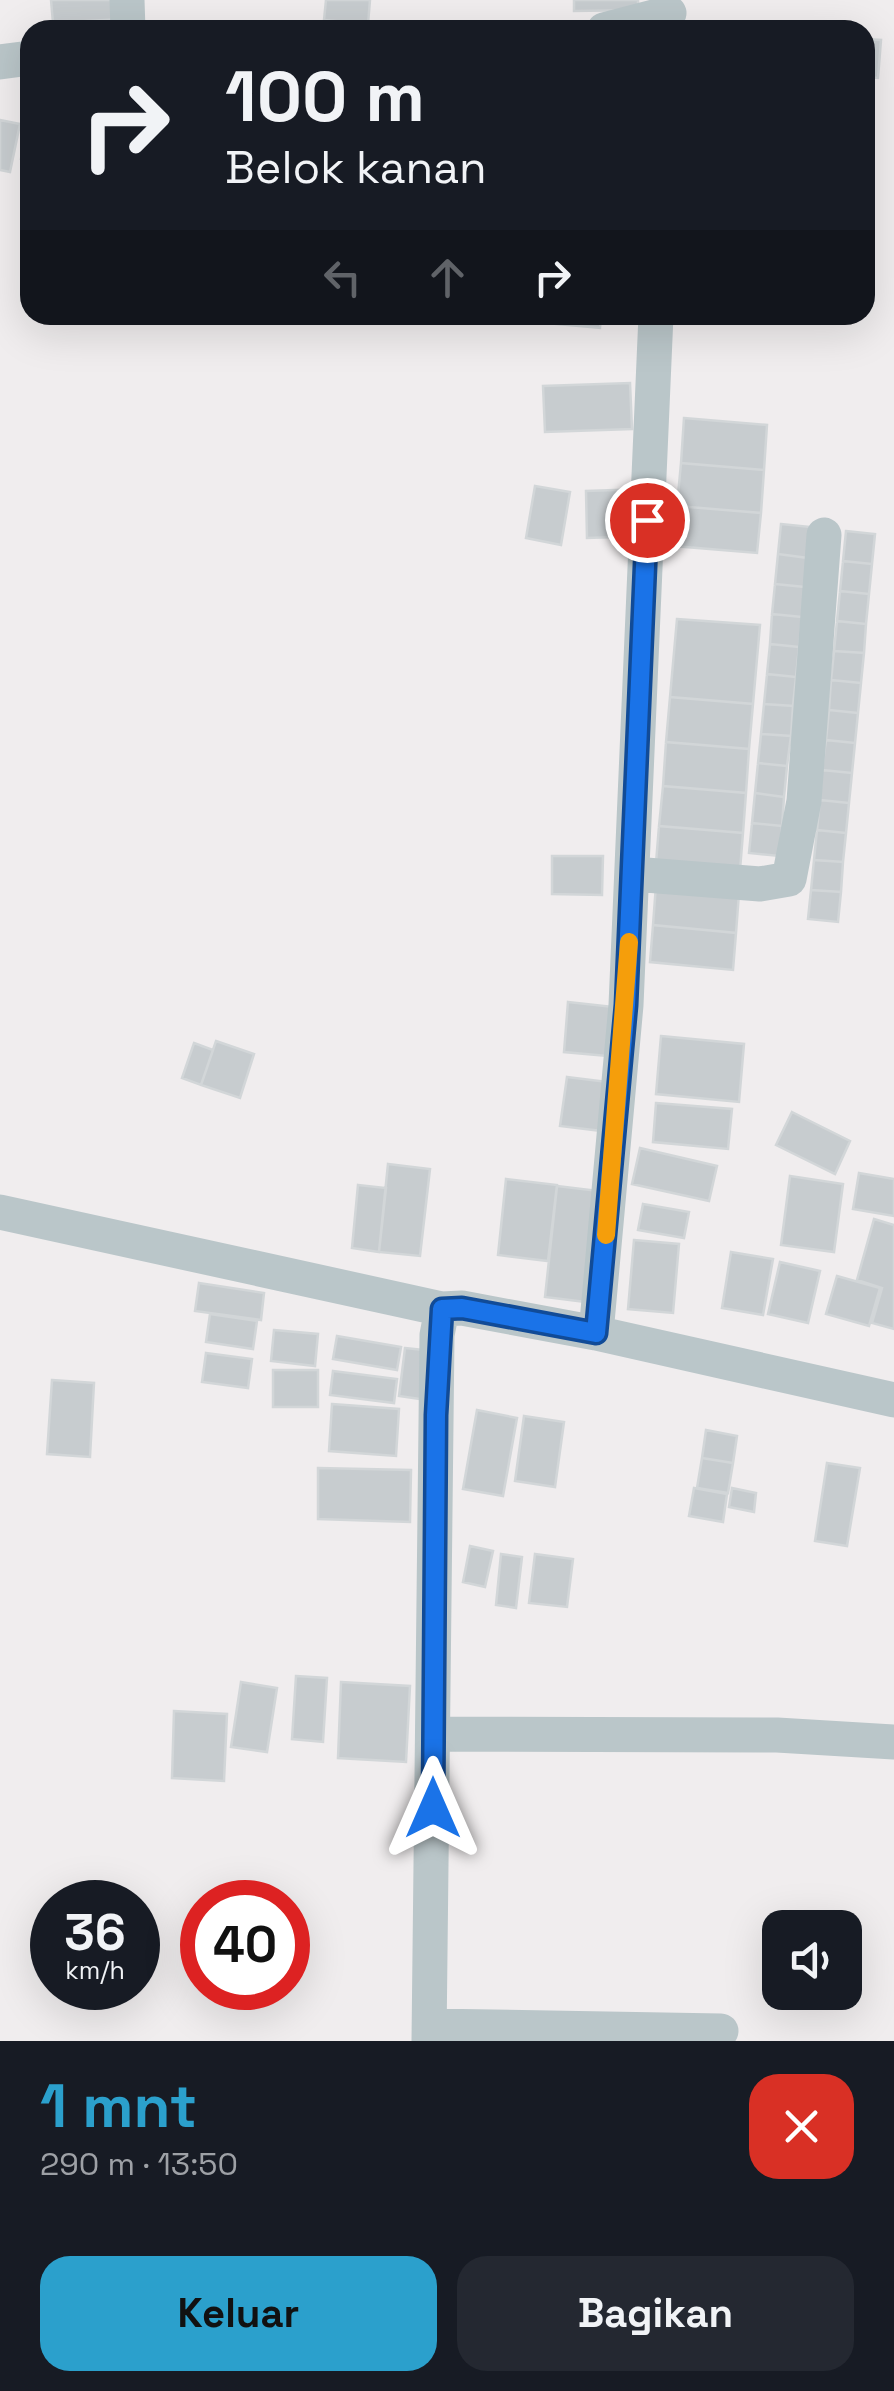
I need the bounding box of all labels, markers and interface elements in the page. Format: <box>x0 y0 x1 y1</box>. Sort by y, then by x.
text: 100 m <box>225 52 425 141</box>
icon: right <box>60 60 190 190</box>
text: Belok kanan <box>225 139 487 196</box>
icon: left <box>315 250 370 305</box>
icon: ahead <box>420 250 475 305</box>
icon: right <box>525 250 580 305</box>
pin <box>605 478 690 563</box>
icon: arrive <box>620 493 675 548</box>
position arrow <box>381 1756 485 1860</box>
speed limit sign: 40 <box>180 1880 310 2010</box>
text: 36 <box>64 1901 126 1965</box>
map controls <box>762 1910 862 2010</box>
button: sound <box>762 1910 862 2010</box>
text: km/h <box>65 1954 125 1986</box>
text: 1 mnt <box>40 2068 197 2145</box>
button: close <box>749 2074 854 2179</box>
text: 290 m · 13:50 <box>40 2144 238 2184</box>
button: Keluar <box>40 2256 437 2371</box>
button: Bagikan <box>457 2256 854 2371</box>

